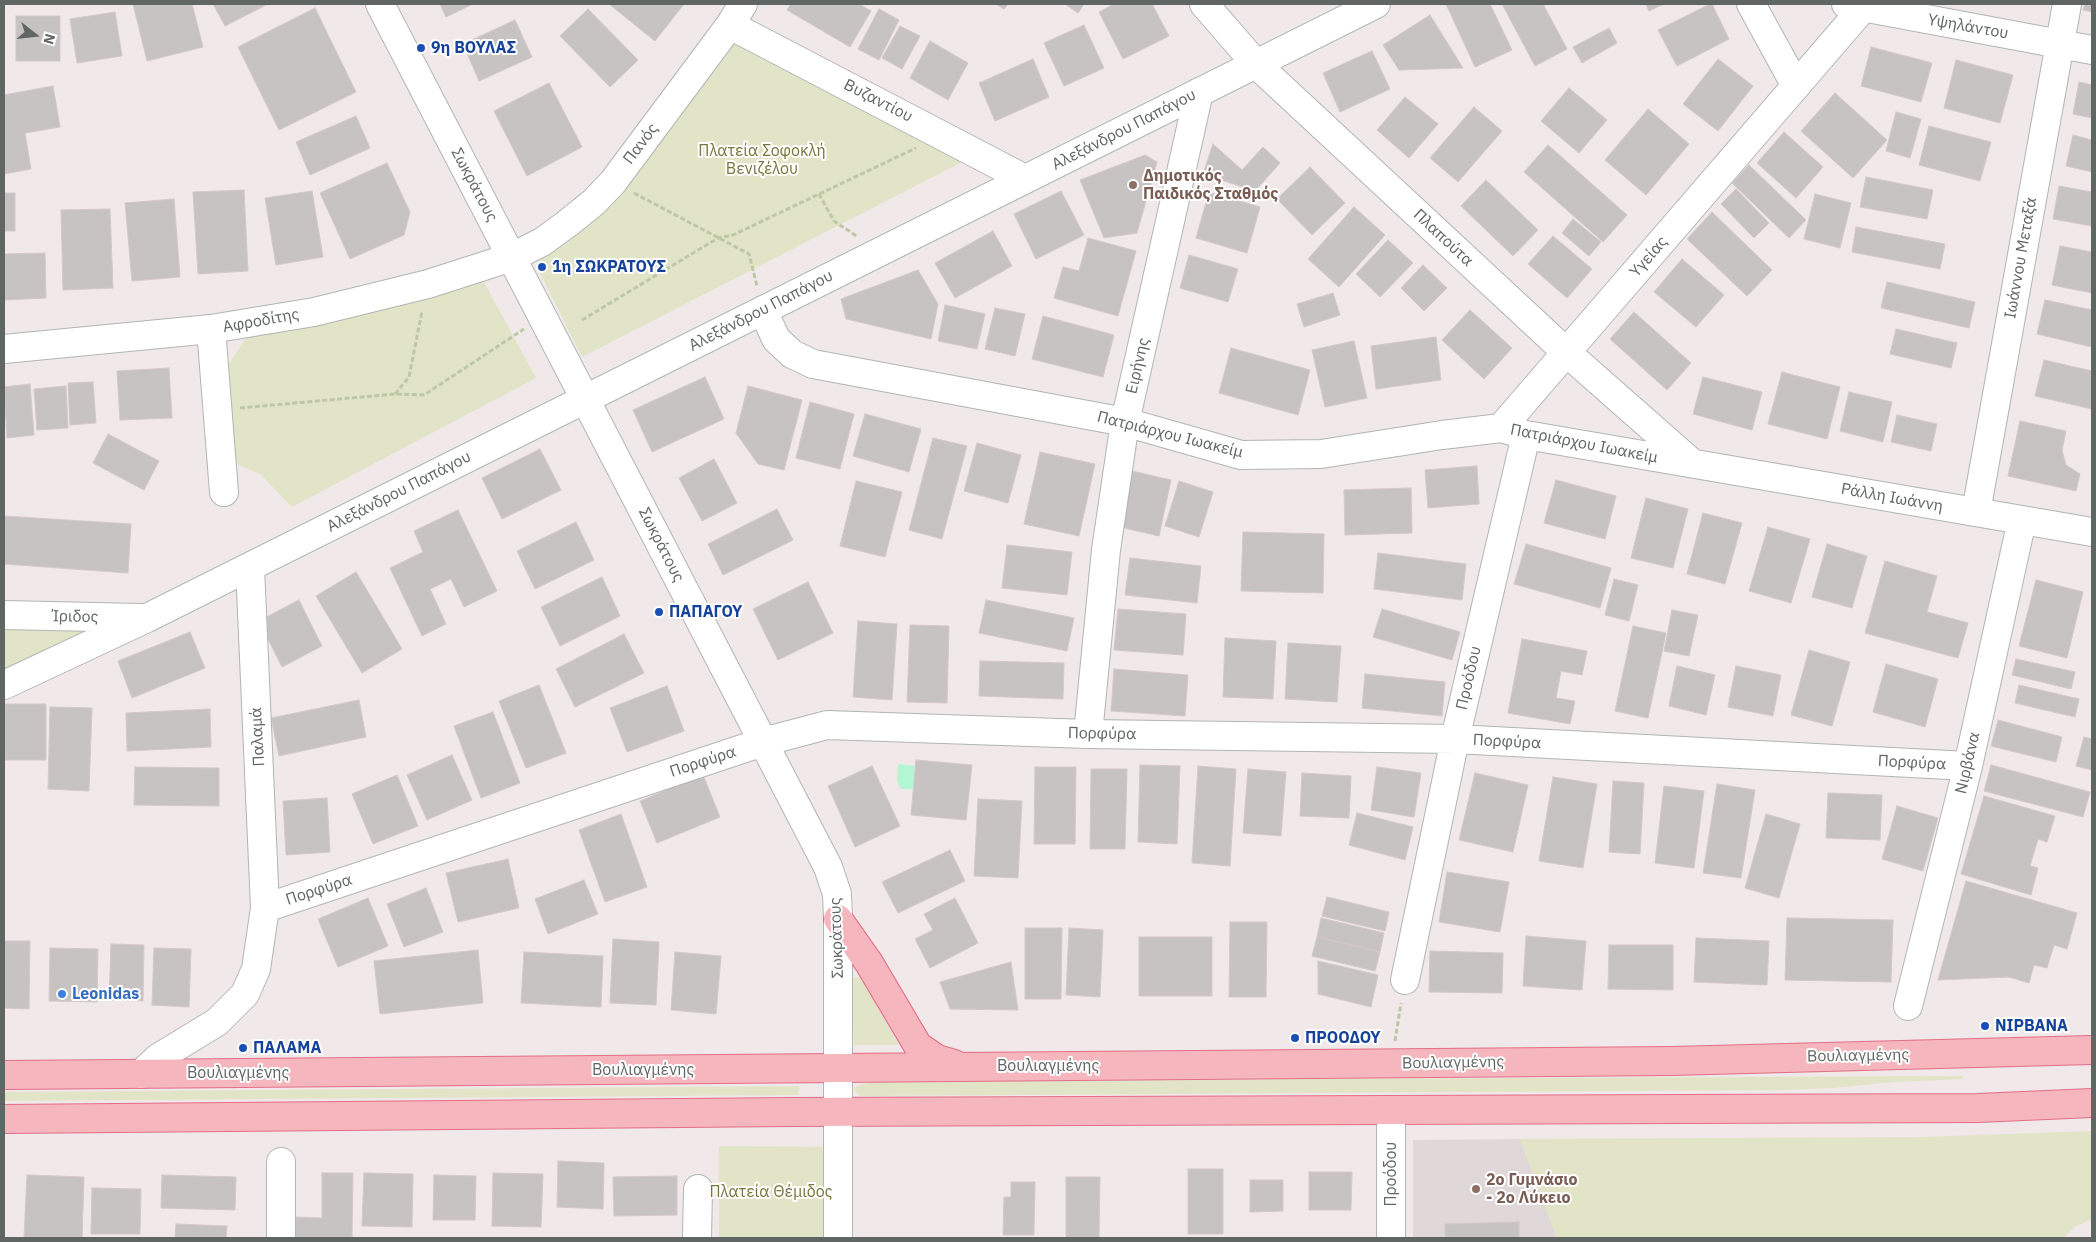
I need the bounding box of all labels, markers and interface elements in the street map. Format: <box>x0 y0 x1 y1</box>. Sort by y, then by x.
north arrow <box>10 10 60 60</box>
street label: Υψηλάντου <box>1926 10 2010 44</box>
text: N <box>39 32 59 46</box>
place label: 9η ΒΟΥΛΑΣ <box>431 38 516 58</box>
marker: 9η ΒΟΥΛΑΣ <box>415 42 427 54</box>
street label: Βυζαντίου <box>840 75 916 127</box>
street label: Αλεξάνδρου Παπάγου <box>1049 85 1199 175</box>
street label: Πανός <box>619 120 663 168</box>
park label: Πλατεία Σοφοκλή Βενιζέλου <box>698 141 826 179</box>
street label: Σωκράτους <box>447 145 501 225</box>
place label: Δημοτικός Παιδικός Σταθμός <box>1143 166 1278 204</box>
marker: Δημοτικός Παιδικός Σταθμός <box>1127 179 1139 191</box>
street label: Ιωάννου Μεταξά <box>2001 196 2041 320</box>
street label: Πλαπούτα <box>1409 205 1477 271</box>
street label: Υγείας <box>1626 233 1672 281</box>
place label: 1η ΣΩΚΡΑΤΟΥΣ <box>552 257 666 277</box>
marker: 1η ΣΩΚΡΑΤΟΥΣ <box>536 261 548 273</box>
street label: Αλεξάνδρου Παπάγου <box>686 266 836 356</box>
street label: Αφροδίτης <box>221 305 301 337</box>
street label: Ειρήνης <box>1122 336 1154 396</box>
street label: Πατριάρχου Ιωακείμ <box>1095 408 1245 462</box>
street label: Πατριάρχου Ιωακείμ <box>1509 420 1659 468</box>
street label: Αλεξάνδρου Παπάγου <box>324 447 474 537</box>
street label: Ράλλη Ιωάννη <box>1840 480 1944 516</box>
street label: Σωκράτους <box>634 505 688 585</box>
place label: ΠΑΠΑΓΟΥ <box>669 602 742 622</box>
marker: ΠΑΠΑΓΟΥ <box>653 606 665 618</box>
street label: Ίριδος <box>52 607 98 627</box>
street label: Προόδου <box>1452 644 1486 712</box>
street label: Παλαμά <box>247 707 269 767</box>
street label: Πορφύρα <box>1068 724 1136 744</box>
street label: Νιρβάνα <box>1952 730 1984 796</box>
street label: Πορφύρα <box>1472 731 1542 753</box>
street label: Πορφύρα <box>667 742 739 782</box>
street label: Πορφύρα <box>1877 752 1947 774</box>
street label: Πορφύρα <box>283 870 355 910</box>
street label: Σωκράτους <box>826 897 848 979</box>
place label: Leonidas <box>72 984 139 1004</box>
marker: Leonidas <box>56 988 68 1000</box>
place label: ΝΙΡΒΑΝΑ <box>1995 1016 2068 1036</box>
marker: ΝΙΡΒΑΝΑ <box>1979 1020 1991 1032</box>
place label: ΠΡΟΟΔΟΥ <box>1305 1028 1381 1048</box>
marker: ΠΡΟΟΔΟΥ <box>1289 1032 1301 1044</box>
place label: ΠΑΛΑΜΑ <box>253 1038 321 1058</box>
marker: ΠΑΛΑΜΑ <box>237 1042 249 1054</box>
street label: Βουλιαγμένης <box>1807 1046 1909 1066</box>
street label: Βουλιαγμένης <box>1402 1053 1504 1073</box>
street label: Βουλιαγμένης <box>997 1056 1099 1076</box>
street label: Βουλιαγμένης <box>592 1060 694 1080</box>
street label: Βουλιαγμένης <box>187 1063 289 1083</box>
street label: Προόδου <box>1381 1142 1401 1206</box>
place label: 2ο Γυμνάσιο - 2ο Λύκειο <box>1486 1170 1577 1208</box>
park label: Πλατεία Θέμιδος <box>709 1182 833 1202</box>
marker: 2ο Γυμνάσιο - 2ο Λύκειο <box>1470 1183 1482 1195</box>

